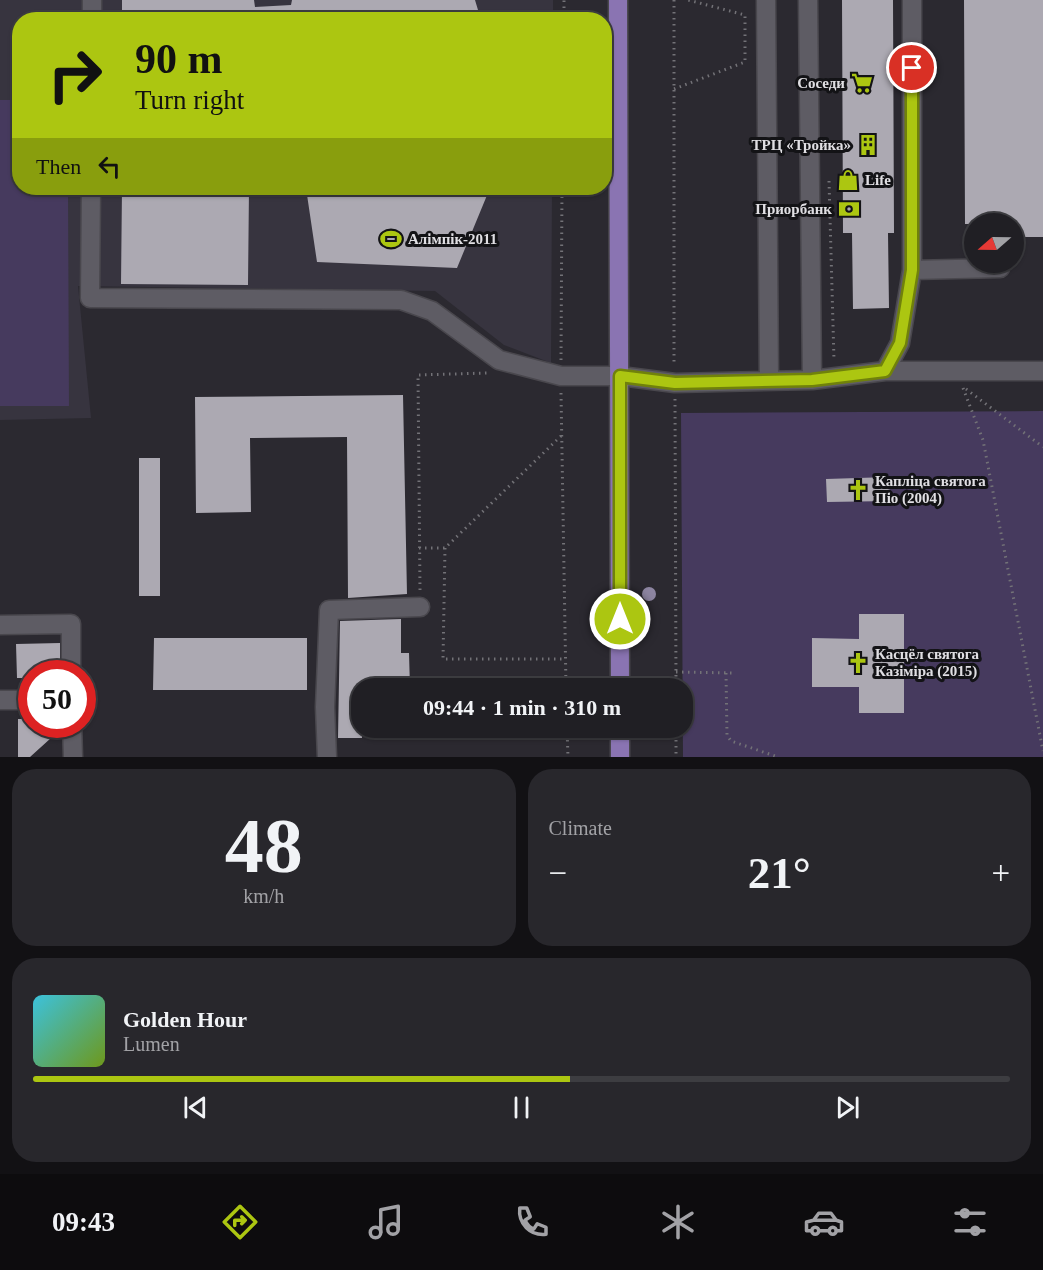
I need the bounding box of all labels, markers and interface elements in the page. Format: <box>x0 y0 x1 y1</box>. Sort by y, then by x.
icon: right <box>36 36 114 114</box>
text: 90 m <box>135 36 223 82</box>
pin <box>886 42 937 93</box>
icon: arrive <box>895 51 928 84</box>
supermarket icon: Соседи <box>850 71 874 95</box>
place label: Соседи <box>797 75 845 91</box>
text: Turn right <box>135 85 244 115</box>
building icon: ТРЦ «Тройка» <box>856 133 880 157</box>
place label: ТРЦ «Тройка» <box>752 137 851 153</box>
icon: left <box>93 150 126 183</box>
text: Then <box>36 154 81 179</box>
shop icon: Life <box>836 168 860 192</box>
place label: Life <box>865 172 891 188</box>
bank icon: Приорбанк <box>837 197 861 221</box>
place label: Приорбанк <box>755 201 832 217</box>
north arrow <box>964 213 1024 273</box>
map controls <box>964 213 1024 273</box>
sports icon: Алімпік-2011 <box>379 227 403 251</box>
place label: Алімпік-2011 <box>408 231 497 247</box>
place label: Капліца святога Піо (2004) <box>875 473 986 507</box>
church icon: Капліца святога Піо (2004) <box>846 478 870 502</box>
position arrow <box>588 587 652 651</box>
place label: Касцёл святога Казіміра (2015) <box>875 646 979 680</box>
church icon: Касцёл святога Казіміра (2015) <box>846 651 870 675</box>
speed limit sign: 50 <box>18 660 96 738</box>
text: 09:44 · 1 min · 310 m <box>423 695 621 720</box>
text: 48 <box>225 802 303 889</box>
text: Climate <box>549 817 612 839</box>
text: 21° <box>748 848 811 898</box>
text: − <box>549 855 567 891</box>
text: + <box>991 855 1010 891</box>
text: km/h <box>243 885 284 907</box>
text: Golden Hour <box>123 1007 247 1032</box>
text: Lumen <box>123 1033 180 1055</box>
icon: previous <box>179 1091 212 1124</box>
icon: pause <box>505 1091 538 1124</box>
icon: next <box>831 1091 864 1124</box>
icon: directions <box>219 1201 261 1243</box>
icon: music <box>365 1201 407 1243</box>
icon: phone <box>511 1201 553 1243</box>
icon: climate <box>657 1201 699 1243</box>
icon: car <box>803 1201 845 1243</box>
icon: filters <box>949 1201 991 1243</box>
text: 09:43 <box>52 1207 115 1237</box>

